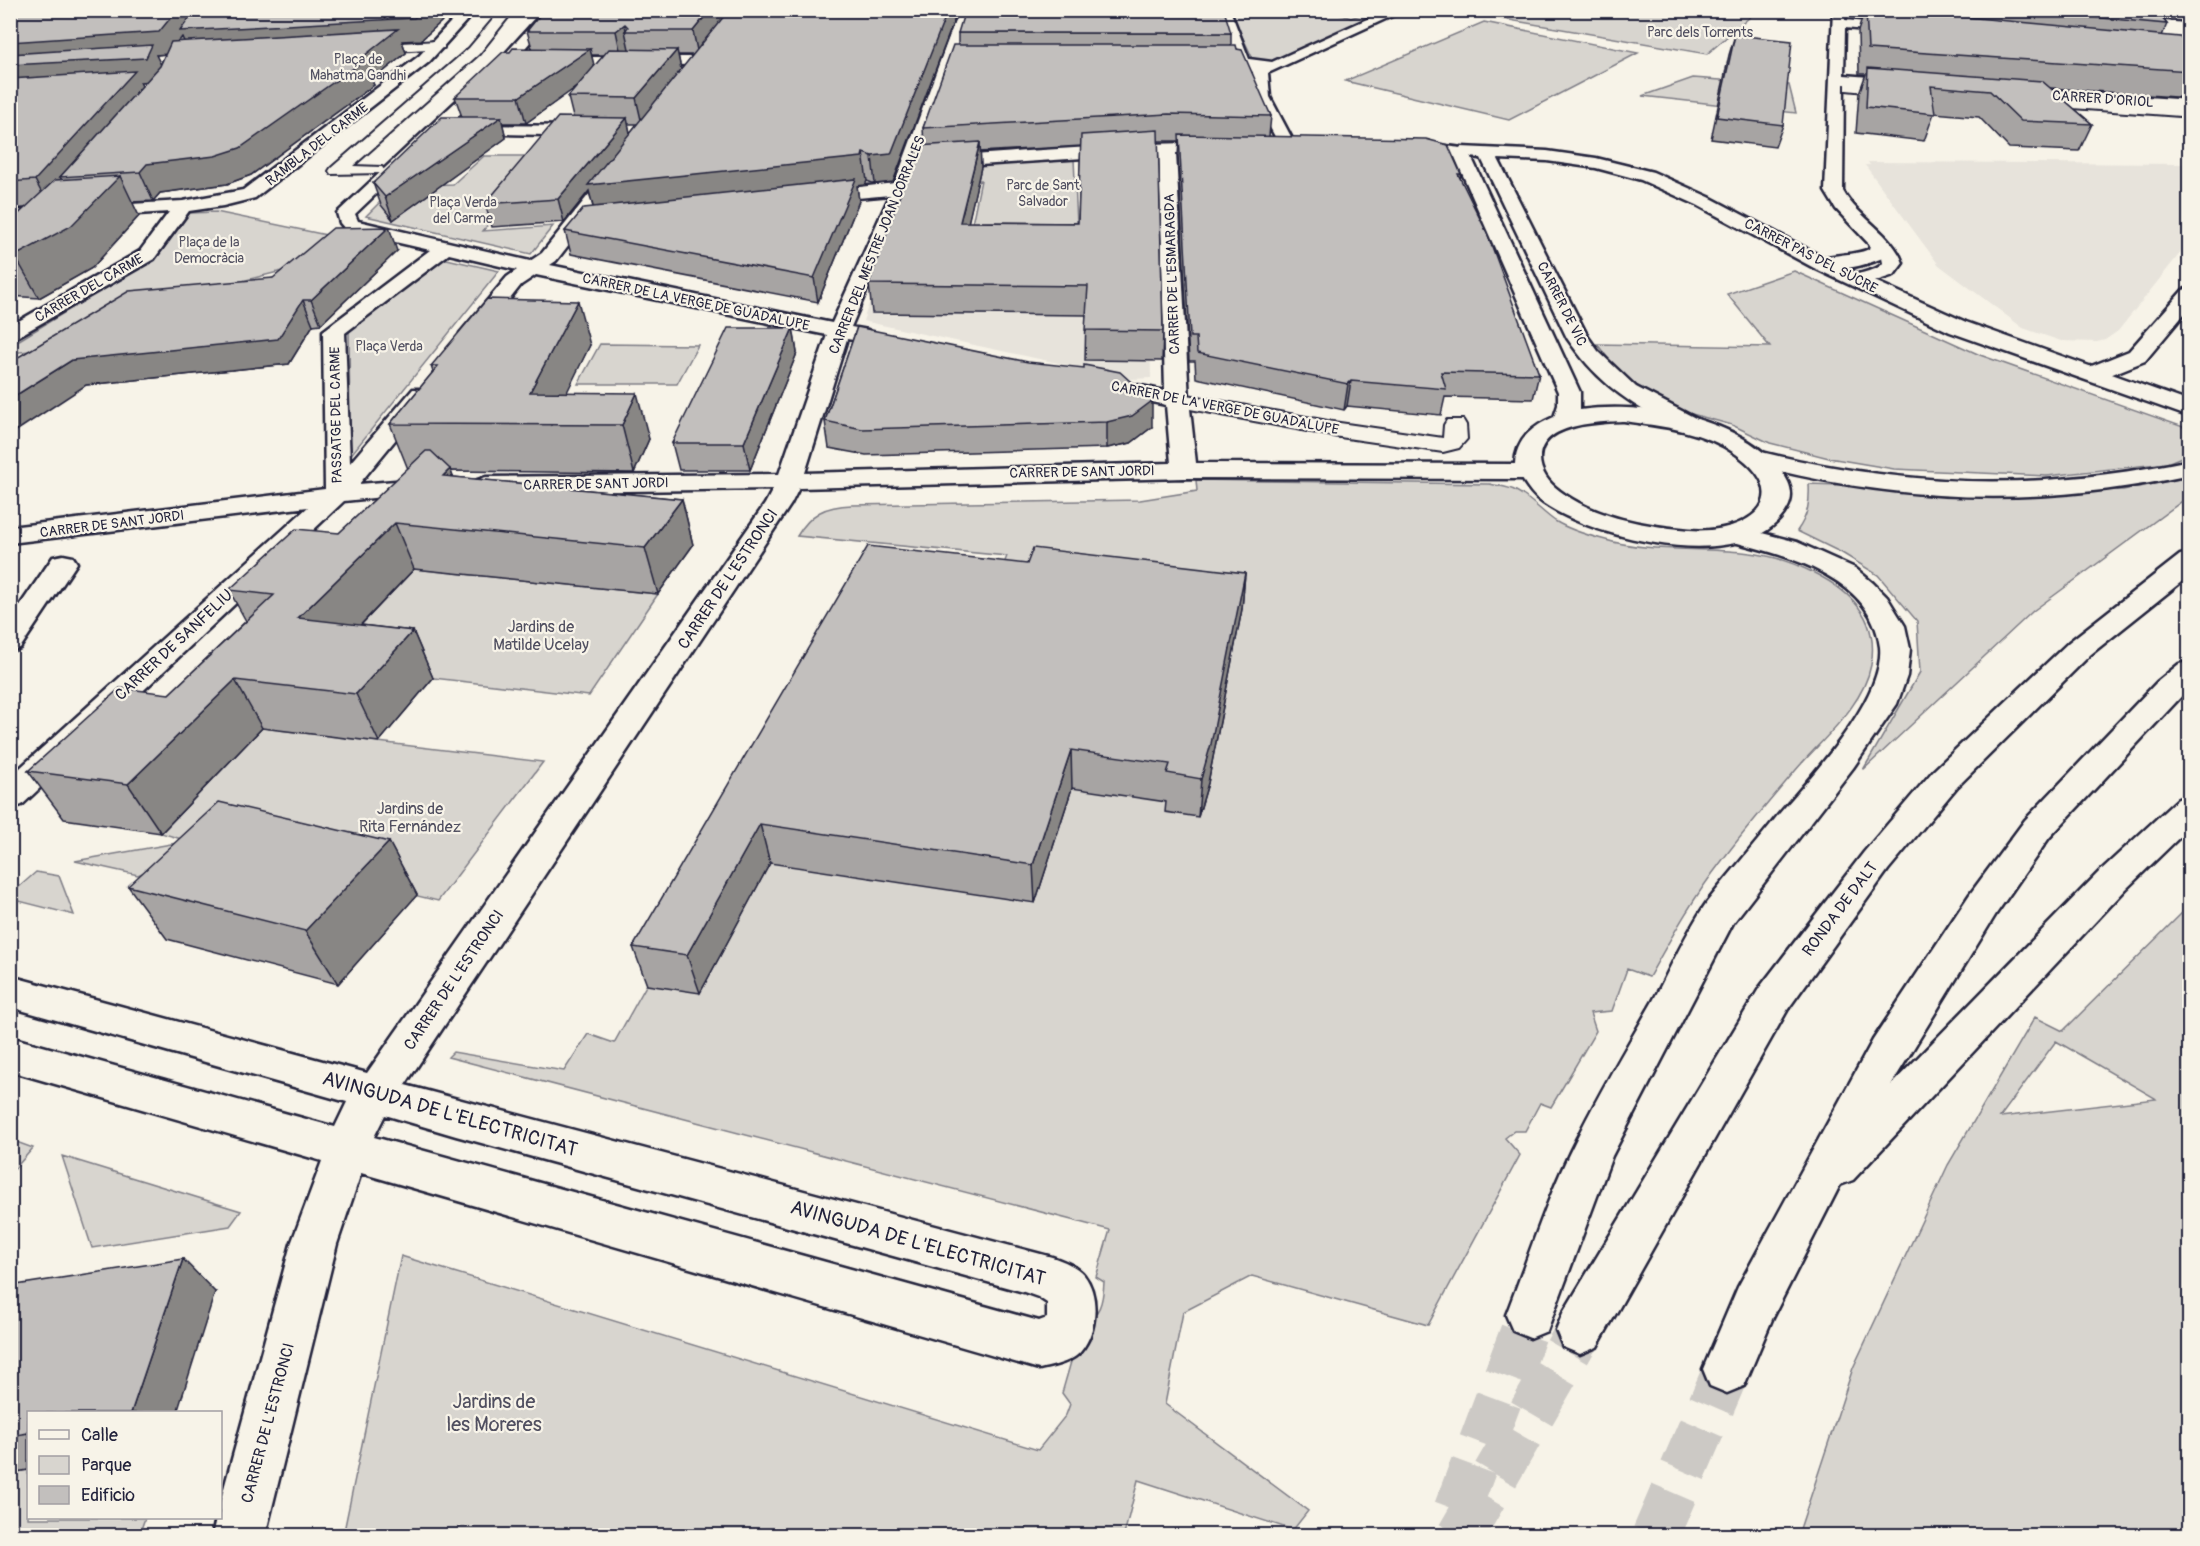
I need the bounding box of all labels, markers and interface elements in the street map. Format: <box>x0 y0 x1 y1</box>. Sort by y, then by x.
park label: Parc dels Torrents <box>1647 24 1754 41</box>
park label: Plaça de Mahatma Gandhi <box>310 51 407 84</box>
street label: CARRER D'ORIOL <box>2052 87 2154 111</box>
street label: RAMBLA DEL CARME <box>262 99 372 189</box>
street label: CARRER DEL MESTRE JOAN CORRALES <box>825 133 929 357</box>
park label: Parc de Sant Salvador <box>1006 177 1080 210</box>
street label: CARRER DE L'ESMARAGDA <box>1161 193 1183 355</box>
park label: Plaça Verda del Carme <box>429 194 497 227</box>
street label: CARRER PAS DEL SUCRE <box>1742 215 1880 297</box>
park label: Plaça de la Democràcia <box>174 234 244 267</box>
street label: CARRER DEL CARME <box>32 250 146 326</box>
street label: CARRER DE VIC <box>1533 259 1591 349</box>
street label: CARRER DE LA VERGE DE GUADALUPE <box>581 270 811 334</box>
park label: Plaça Verda <box>355 338 423 355</box>
street label: PASSATGE DEL CARME <box>326 346 346 484</box>
street label: CARRER DE LA VERGE DE GUADALUPE <box>1110 378 1340 438</box>
street label: CARRER DE SANT JORDI <box>1009 462 1155 482</box>
street label: CARRER DE SANT JORDI <box>523 474 669 494</box>
street label: CARRER DE L'ESTRONCI <box>674 505 782 653</box>
street label: CARRER DE SANT JORDI <box>39 507 185 541</box>
street label: CARRER DE SANFELIU <box>111 585 237 705</box>
park label: Jardins de Matilde Ucelay <box>493 617 589 655</box>
park label: Jardins de Rita Fernández <box>359 799 461 837</box>
street label: RONDA DE DALT <box>1798 858 1882 960</box>
street label: CARRER DE L'ESTRONCI <box>400 906 508 1054</box>
street label: AVINGUDA DE L'ELECTRICITAT <box>320 1066 580 1162</box>
street label: AVINGUDA DE L'ELECTRICITAT <box>788 1195 1048 1291</box>
street label: CARRER DE L'ESTRONCI <box>237 1341 299 1505</box>
park label: Jardins de les Moreres <box>446 1389 542 1437</box>
legend <box>27 1411 222 1519</box>
text: Calle <box>81 1424 118 1447</box>
text: Parque <box>81 1454 131 1477</box>
text: Edificio <box>81 1484 135 1507</box>

